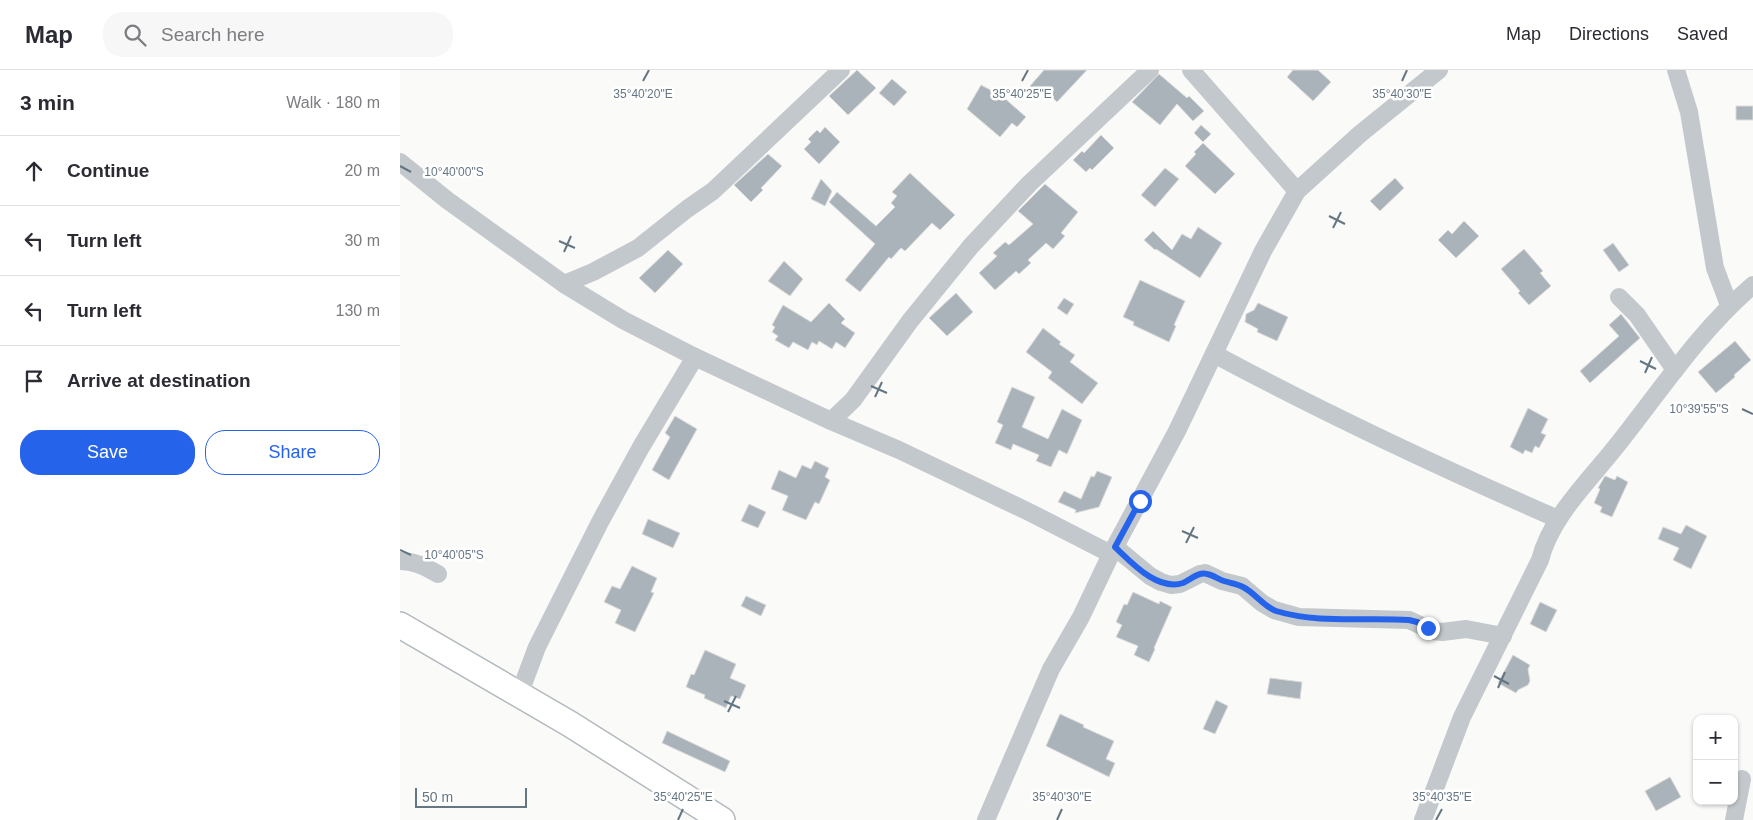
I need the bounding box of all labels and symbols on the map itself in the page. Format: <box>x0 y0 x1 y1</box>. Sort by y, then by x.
text: 35°40'20"E <box>613 87 673 101</box>
text: 35°40'25"E <box>992 87 1052 101</box>
text: 35°40'30"E <box>1372 87 1432 101</box>
text: 10°40'00"S <box>424 165 484 179</box>
text: 10°39'55"S <box>1669 402 1729 416</box>
route start <box>1129 490 1152 513</box>
text: 10°40'05"S <box>424 548 484 562</box>
route end <box>1417 617 1440 640</box>
scale bar <box>415 785 528 808</box>
text: 35°40'25"E <box>653 790 713 804</box>
text: 35°40'30"E <box>1032 790 1092 804</box>
text: 35°40'35"E <box>1412 790 1472 804</box>

